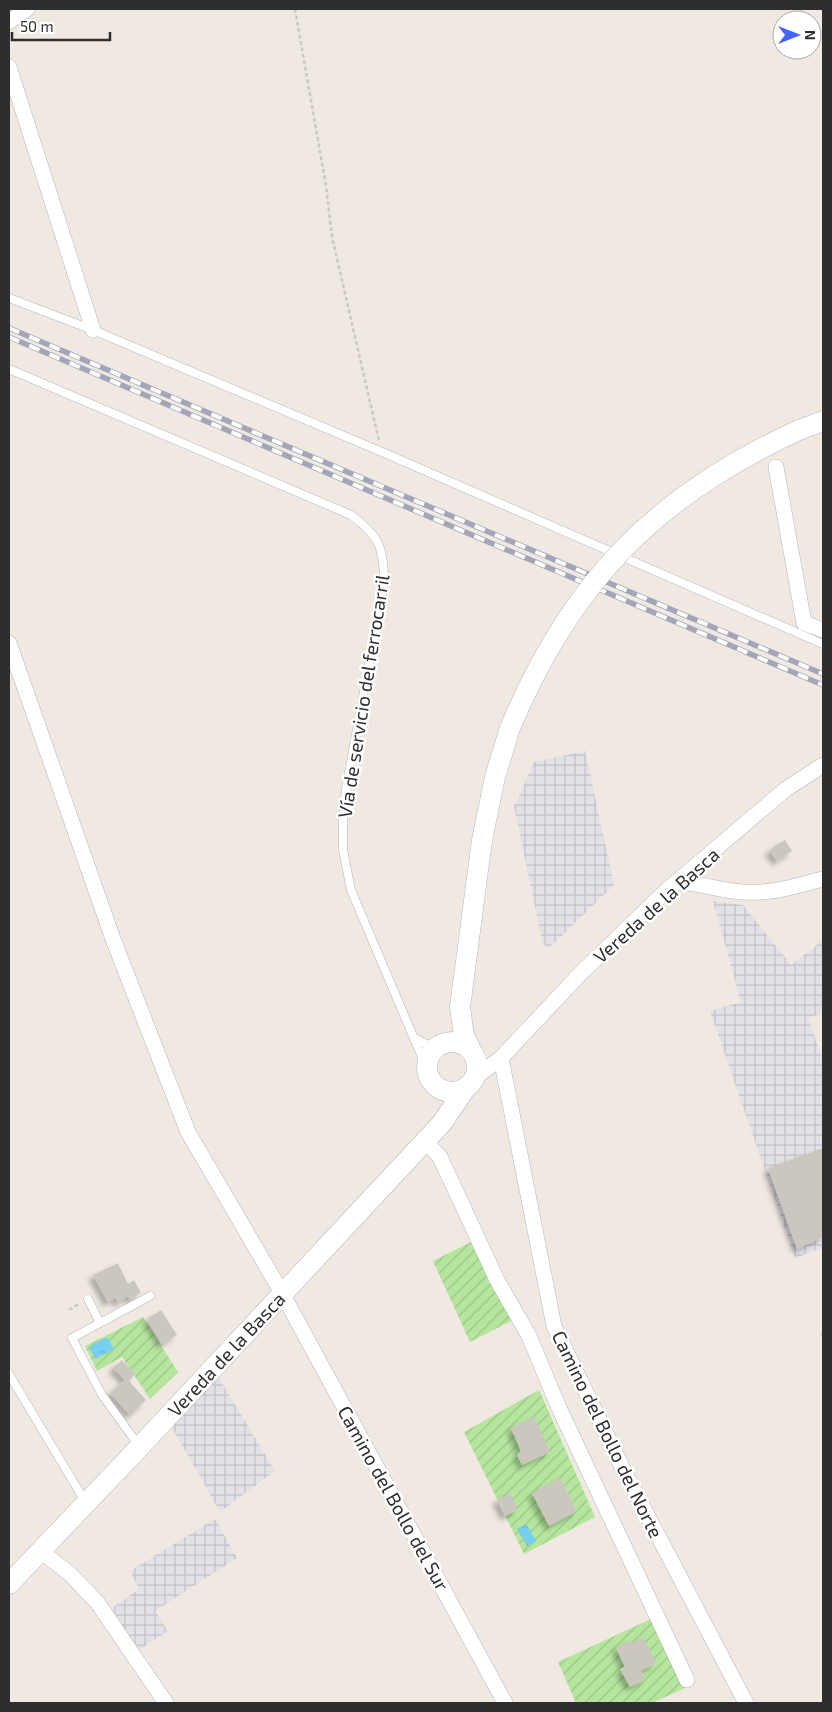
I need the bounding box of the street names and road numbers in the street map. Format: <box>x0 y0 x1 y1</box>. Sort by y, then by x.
street label: Vía de servicio del ferrocarril <box>332 572 394 819</box>
street label: Vereda de la Basca <box>588 842 724 968</box>
street label: Vereda de la Basca <box>163 1287 289 1421</box>
street label: Camino del Bollo del Norte <box>548 1327 668 1541</box>
street label: Camino del Bollo del Sur <box>334 1402 455 1595</box>

